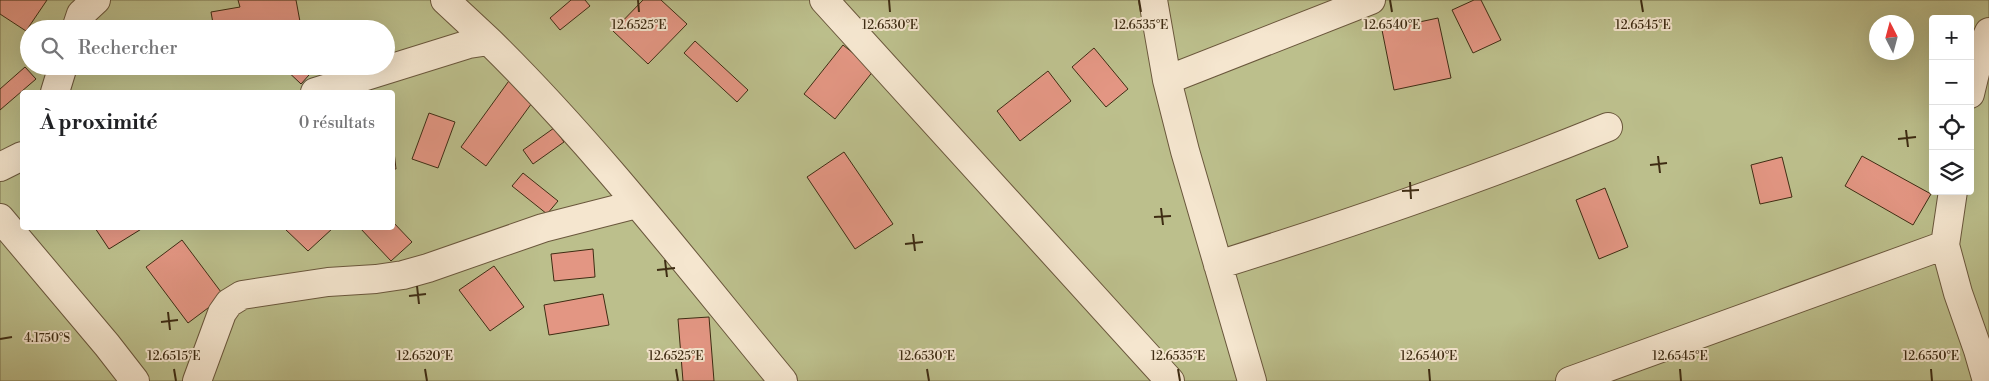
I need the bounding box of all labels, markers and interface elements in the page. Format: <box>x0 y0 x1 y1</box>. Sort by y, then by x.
north arrow <box>1869 15 1914 60</box>
map controls <box>1929 15 1974 195</box>
button: + <box>1929 15 1974 60</box>
text: 12.6525°E <box>612 18 666 33</box>
text: 12.6530°E <box>862 18 918 33</box>
text: 12.6535°E <box>1114 18 1168 33</box>
text: 12.6540°E <box>1364 18 1420 33</box>
text: 12.6545°E <box>1615 18 1671 33</box>
search box <box>20 20 395 75</box>
icon: search <box>38 34 66 62</box>
text: Rechercher <box>78 36 177 60</box>
button: − <box>1929 60 1974 105</box>
button: locate <box>1929 105 1974 150</box>
text: À proximité <box>40 110 157 136</box>
text: 0 résultats <box>299 113 375 133</box>
button: layers <box>1929 150 1974 195</box>
text: 4.1750°S <box>24 331 70 346</box>
text: 12.6515°E <box>147 349 201 364</box>
text: 12.6520°E <box>397 349 453 364</box>
text: 12.6525°E <box>649 349 703 364</box>
text: 12.6530°E <box>899 349 955 364</box>
text: 12.6535°E <box>1151 349 1205 364</box>
text: 12.6540°E <box>1401 349 1457 364</box>
text: 12.6545°E <box>1652 349 1708 364</box>
text: 12.6550°E <box>1903 349 1959 364</box>

